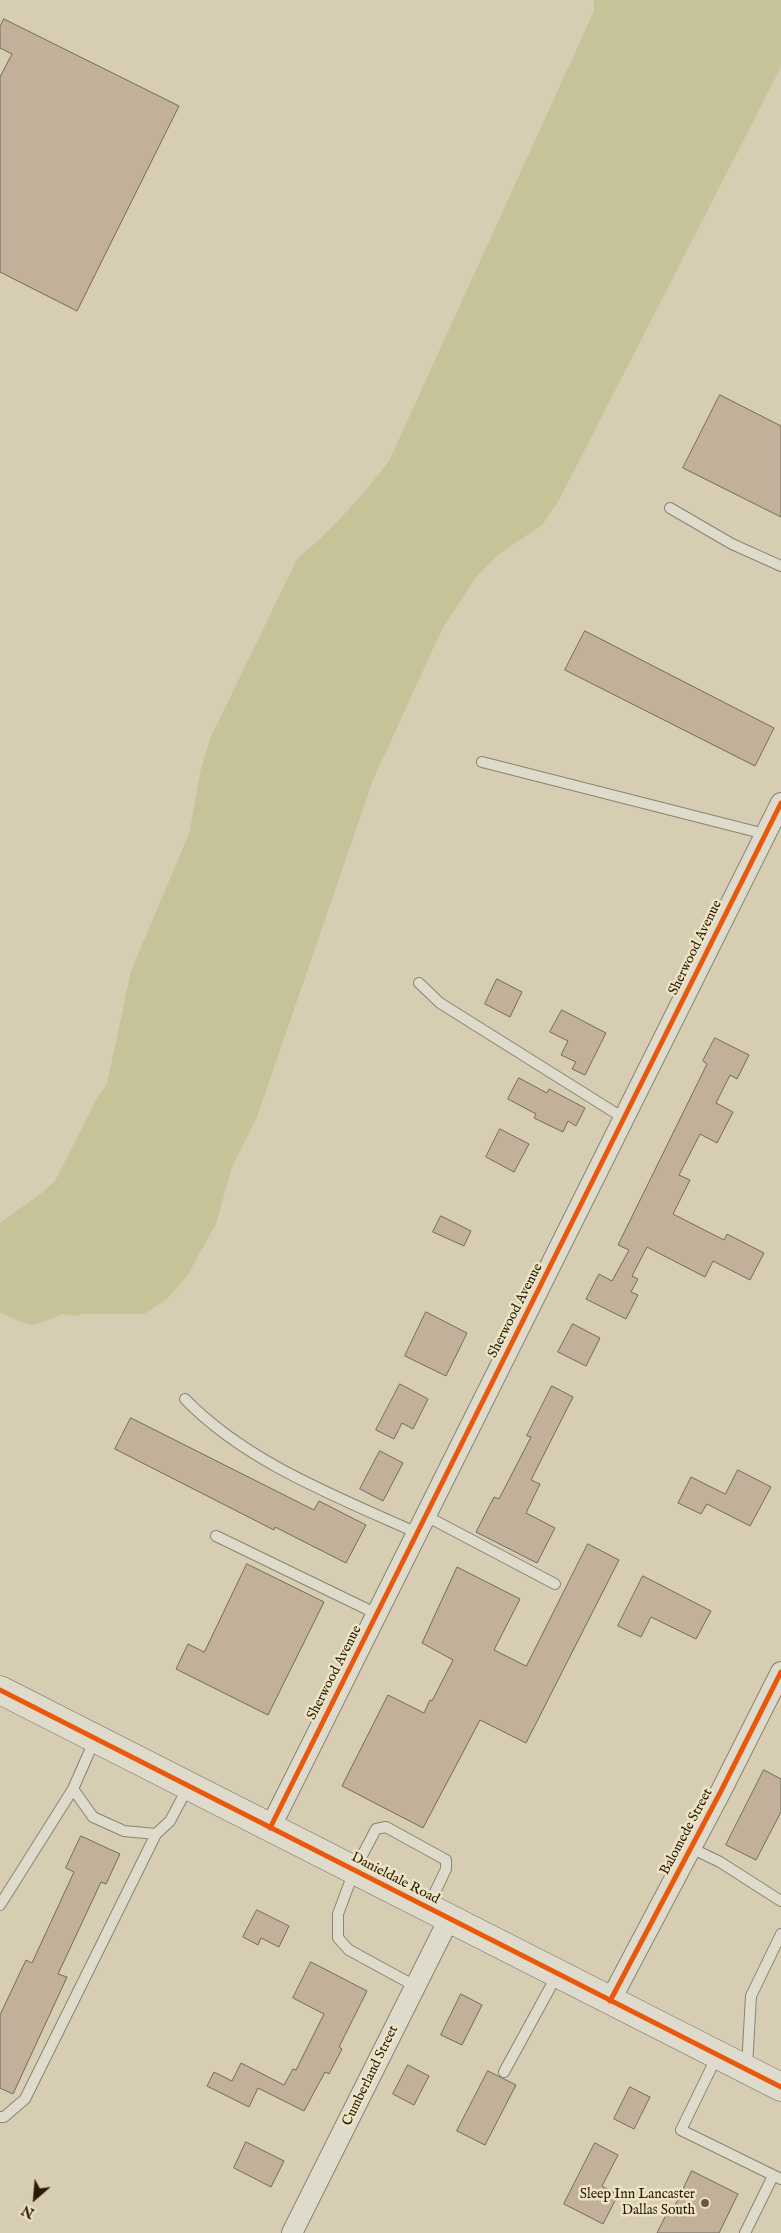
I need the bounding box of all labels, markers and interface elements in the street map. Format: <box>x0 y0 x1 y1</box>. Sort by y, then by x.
street label: Sherwood Avenue <box>666 898 726 998</box>
street label: Sherwood Avenue <box>485 1261 547 1361</box>
street label: Sherwood Avenue <box>304 1623 366 1723</box>
street label: Balomede Street <box>657 1786 717 1878</box>
street label: Danieldale Road <box>348 1849 442 1909</box>
street label: Cumberland Street <box>339 2023 403 2129</box>
north arrow <box>10 2173 60 2223</box>
place label: Sleep Inn Lancaster Dallas South <box>580 2187 695 2220</box>
marker: Sleep Inn Lancaster Dallas South <box>699 2197 711 2209</box>
text: N <box>19 2201 38 2222</box>

